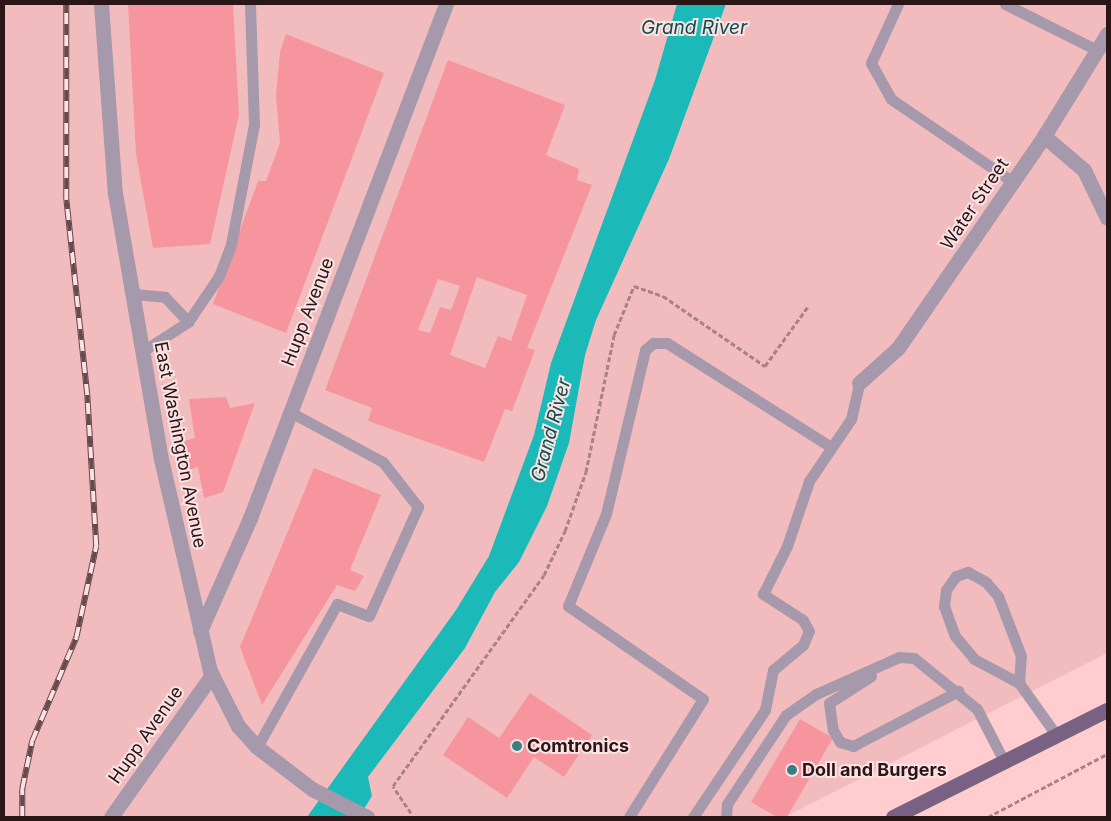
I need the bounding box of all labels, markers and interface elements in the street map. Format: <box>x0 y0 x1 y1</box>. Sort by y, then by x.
water label: Grand River <box>641 17 747 39</box>
street label: Water Street <box>936 154 1014 254</box>
street label: Hupp Avenue <box>277 255 339 369</box>
street label: East Washington Avenue <box>149 340 211 550</box>
water label: Grand River <box>526 376 576 484</box>
street label: Hupp Avenue <box>104 682 188 788</box>
place label: Comtronics <box>527 735 629 757</box>
marker: Comtronics <box>511 740 523 752</box>
place label: Doll and Burgers <box>802 759 947 781</box>
marker: Doll and Burgers <box>786 764 798 776</box>

